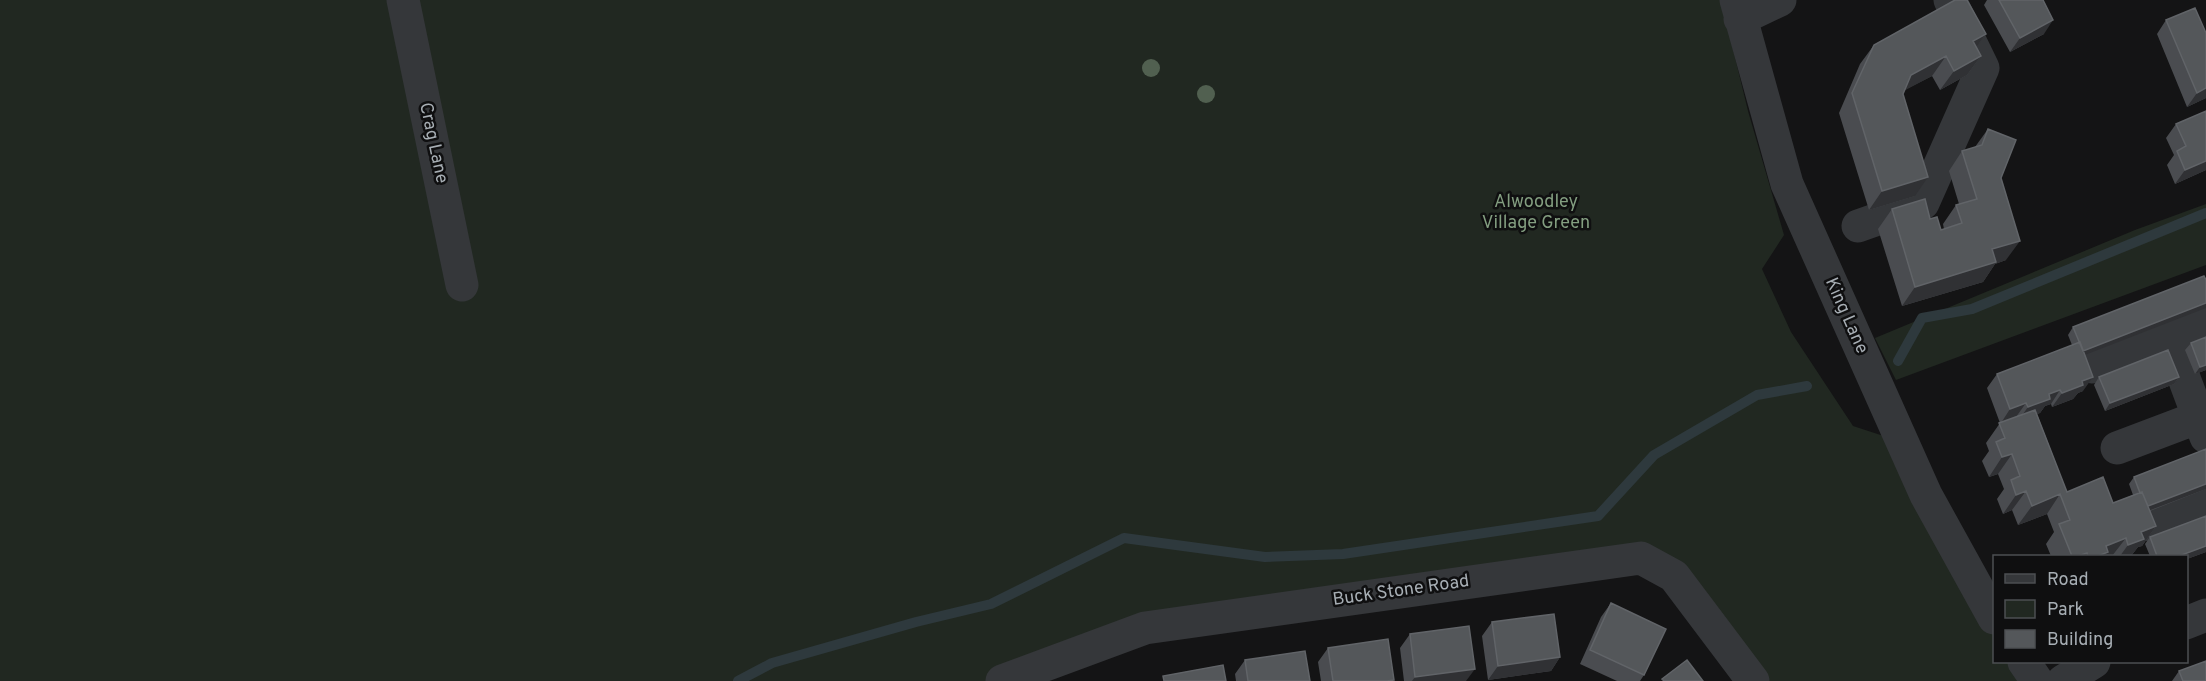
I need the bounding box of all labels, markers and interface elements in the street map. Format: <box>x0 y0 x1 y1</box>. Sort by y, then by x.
street label: Crag Lane <box>413 100 453 186</box>
park label: Alwoodley Village Green <box>1482 191 1590 235</box>
street label: King Lane <box>1819 274 1873 358</box>
legend <box>1993 555 2188 663</box>
text: Road <box>2047 569 2089 592</box>
street label: Buck Stone Road <box>1331 570 1471 612</box>
text: Park <box>2047 599 2084 622</box>
text: Building <box>2047 629 2113 652</box>

